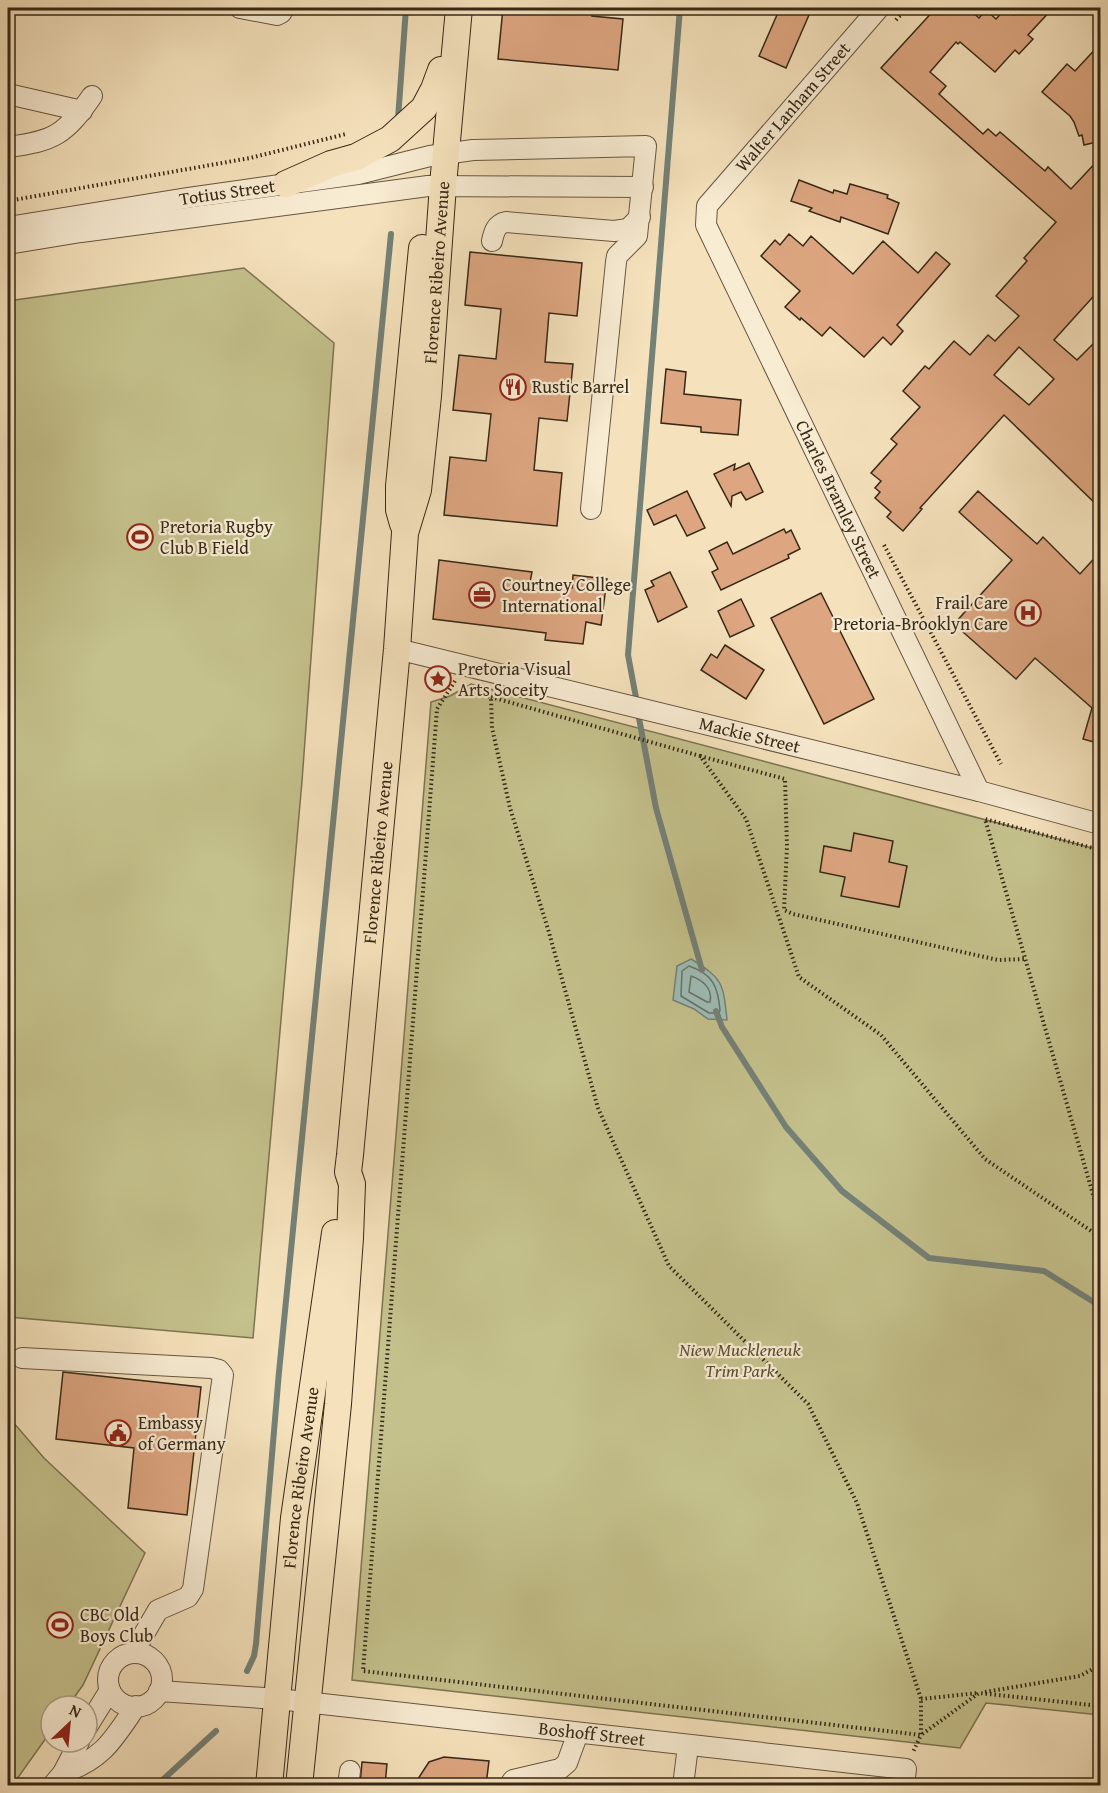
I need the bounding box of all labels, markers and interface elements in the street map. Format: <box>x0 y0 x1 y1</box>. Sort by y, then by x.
street label: Walter Lanham Street <box>728 35 857 178</box>
street label: Totius Street <box>177 172 277 212</box>
street label: Florence Ribeiro Avenue <box>416 180 456 365</box>
restaurant icon: Rustic Barrel <box>498 372 528 402</box>
place label: Rustic Barrel <box>532 373 629 400</box>
street label: Charles Bramley Street <box>789 415 889 584</box>
place label: Pretoria Rugby Club B Field <box>160 513 273 561</box>
sports icon: Pretoria Rugby Club B Field <box>125 522 155 552</box>
place label: Courtney College International <box>502 571 631 619</box>
office icon: Courtney College International <box>467 580 497 610</box>
place label: Frail Care Pretoria-Brooklyn Care <box>833 589 1008 637</box>
hospital icon: Frail Care Pretoria-Brooklyn Care <box>1013 598 1043 628</box>
place label: Pretoria Visual Arts Soceity <box>458 655 571 703</box>
place icon: Pretoria Visual Arts Soceity <box>423 664 453 694</box>
street label: Mackie Street <box>696 709 804 760</box>
street label: Florence Ribeiro Avenue <box>356 760 400 945</box>
park label: Niew Muckleneuk Trim Park <box>678 1336 802 1384</box>
street label: Florence Ribeiro Avenue <box>275 1385 326 1570</box>
place label: Embassy of Germany <box>138 1409 226 1457</box>
public building icon: Embassy of Germany <box>103 1418 133 1448</box>
place label: CBC Old Boys Club <box>80 1601 153 1649</box>
sports icon: CBC Old Boys Club <box>45 1610 75 1640</box>
north arrow <box>39 1694 99 1754</box>
text: N <box>66 1697 86 1724</box>
street label: Boshoff Street <box>537 1714 647 1753</box>

